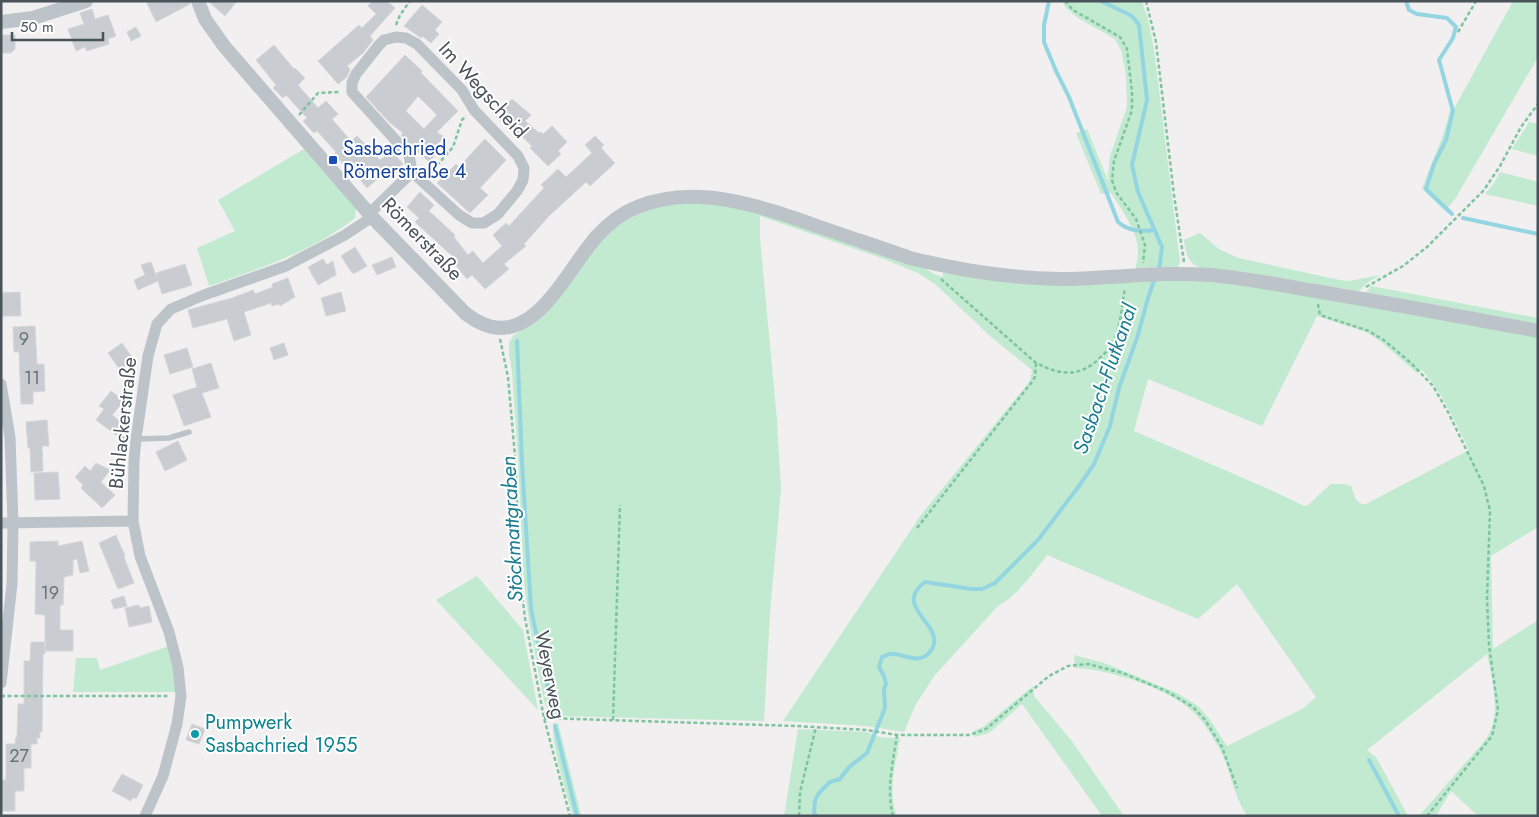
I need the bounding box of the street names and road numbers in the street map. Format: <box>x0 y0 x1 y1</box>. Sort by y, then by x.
street label: Im Wegscheid <box>432 35 534 145</box>
street label: Römerstraße <box>375 191 469 287</box>
street label: Bühlackerstraße <box>102 356 144 490</box>
street label: Weyerweg <box>527 628 573 722</box>

